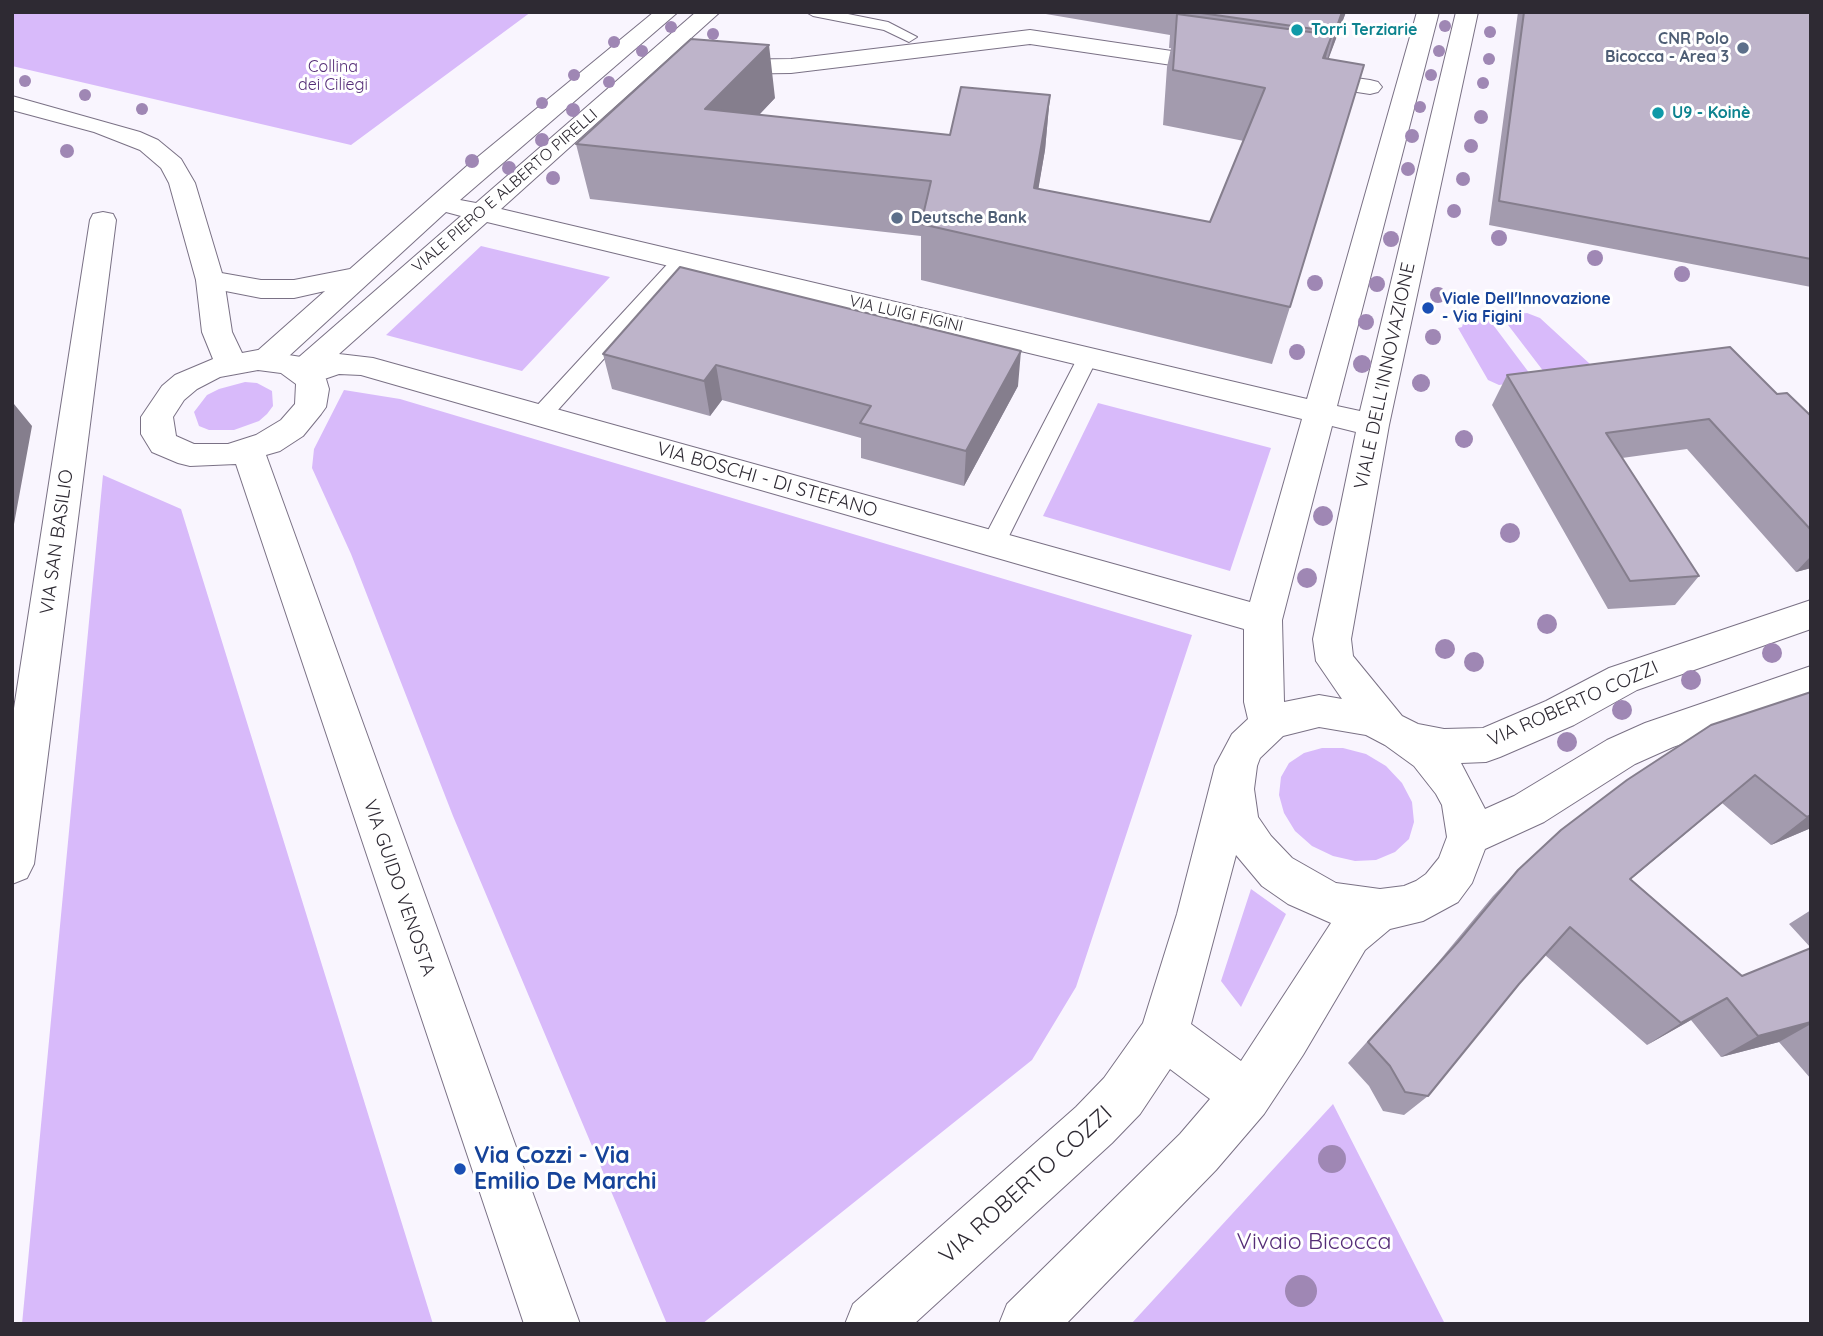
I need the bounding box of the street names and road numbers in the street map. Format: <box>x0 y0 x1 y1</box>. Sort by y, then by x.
street label: VIALE PIERO E ALBERTO PIRELLI <box>408 105 602 277</box>
street label: VIALE DELL'INNOVAZIONE <box>1350 261 1420 491</box>
street label: VIA LUIGI FIGINI <box>847 292 965 336</box>
street label: VIA BOSCHI - DI STEFANO <box>654 438 880 522</box>
street label: VIA SAN BASILIO <box>36 468 78 616</box>
street label: VIA ROBERTO COZZI <box>1484 656 1662 752</box>
street label: VIA GUIDO VENOSTA <box>358 797 440 979</box>
street label: VIA ROBERTO COZZI <box>934 1100 1118 1270</box>

